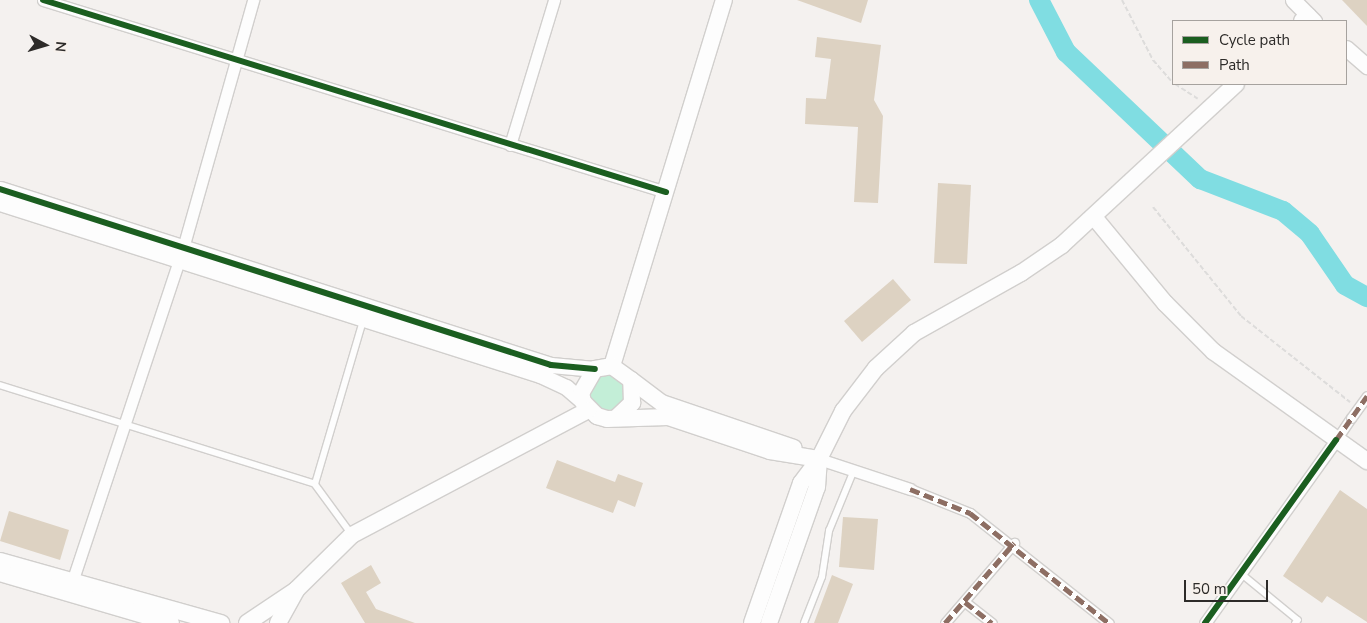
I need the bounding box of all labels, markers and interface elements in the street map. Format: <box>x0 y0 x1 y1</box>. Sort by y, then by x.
north arrow <box>20 20 70 70</box>
legend <box>1172 20 1347 85</box>
text: Cycle path <box>1219 30 1290 50</box>
text: N <box>50 40 70 53</box>
text: Path <box>1219 55 1250 75</box>
scale bar <box>1187 570 1271 602</box>
text: 50 m <box>1192 579 1227 599</box>

